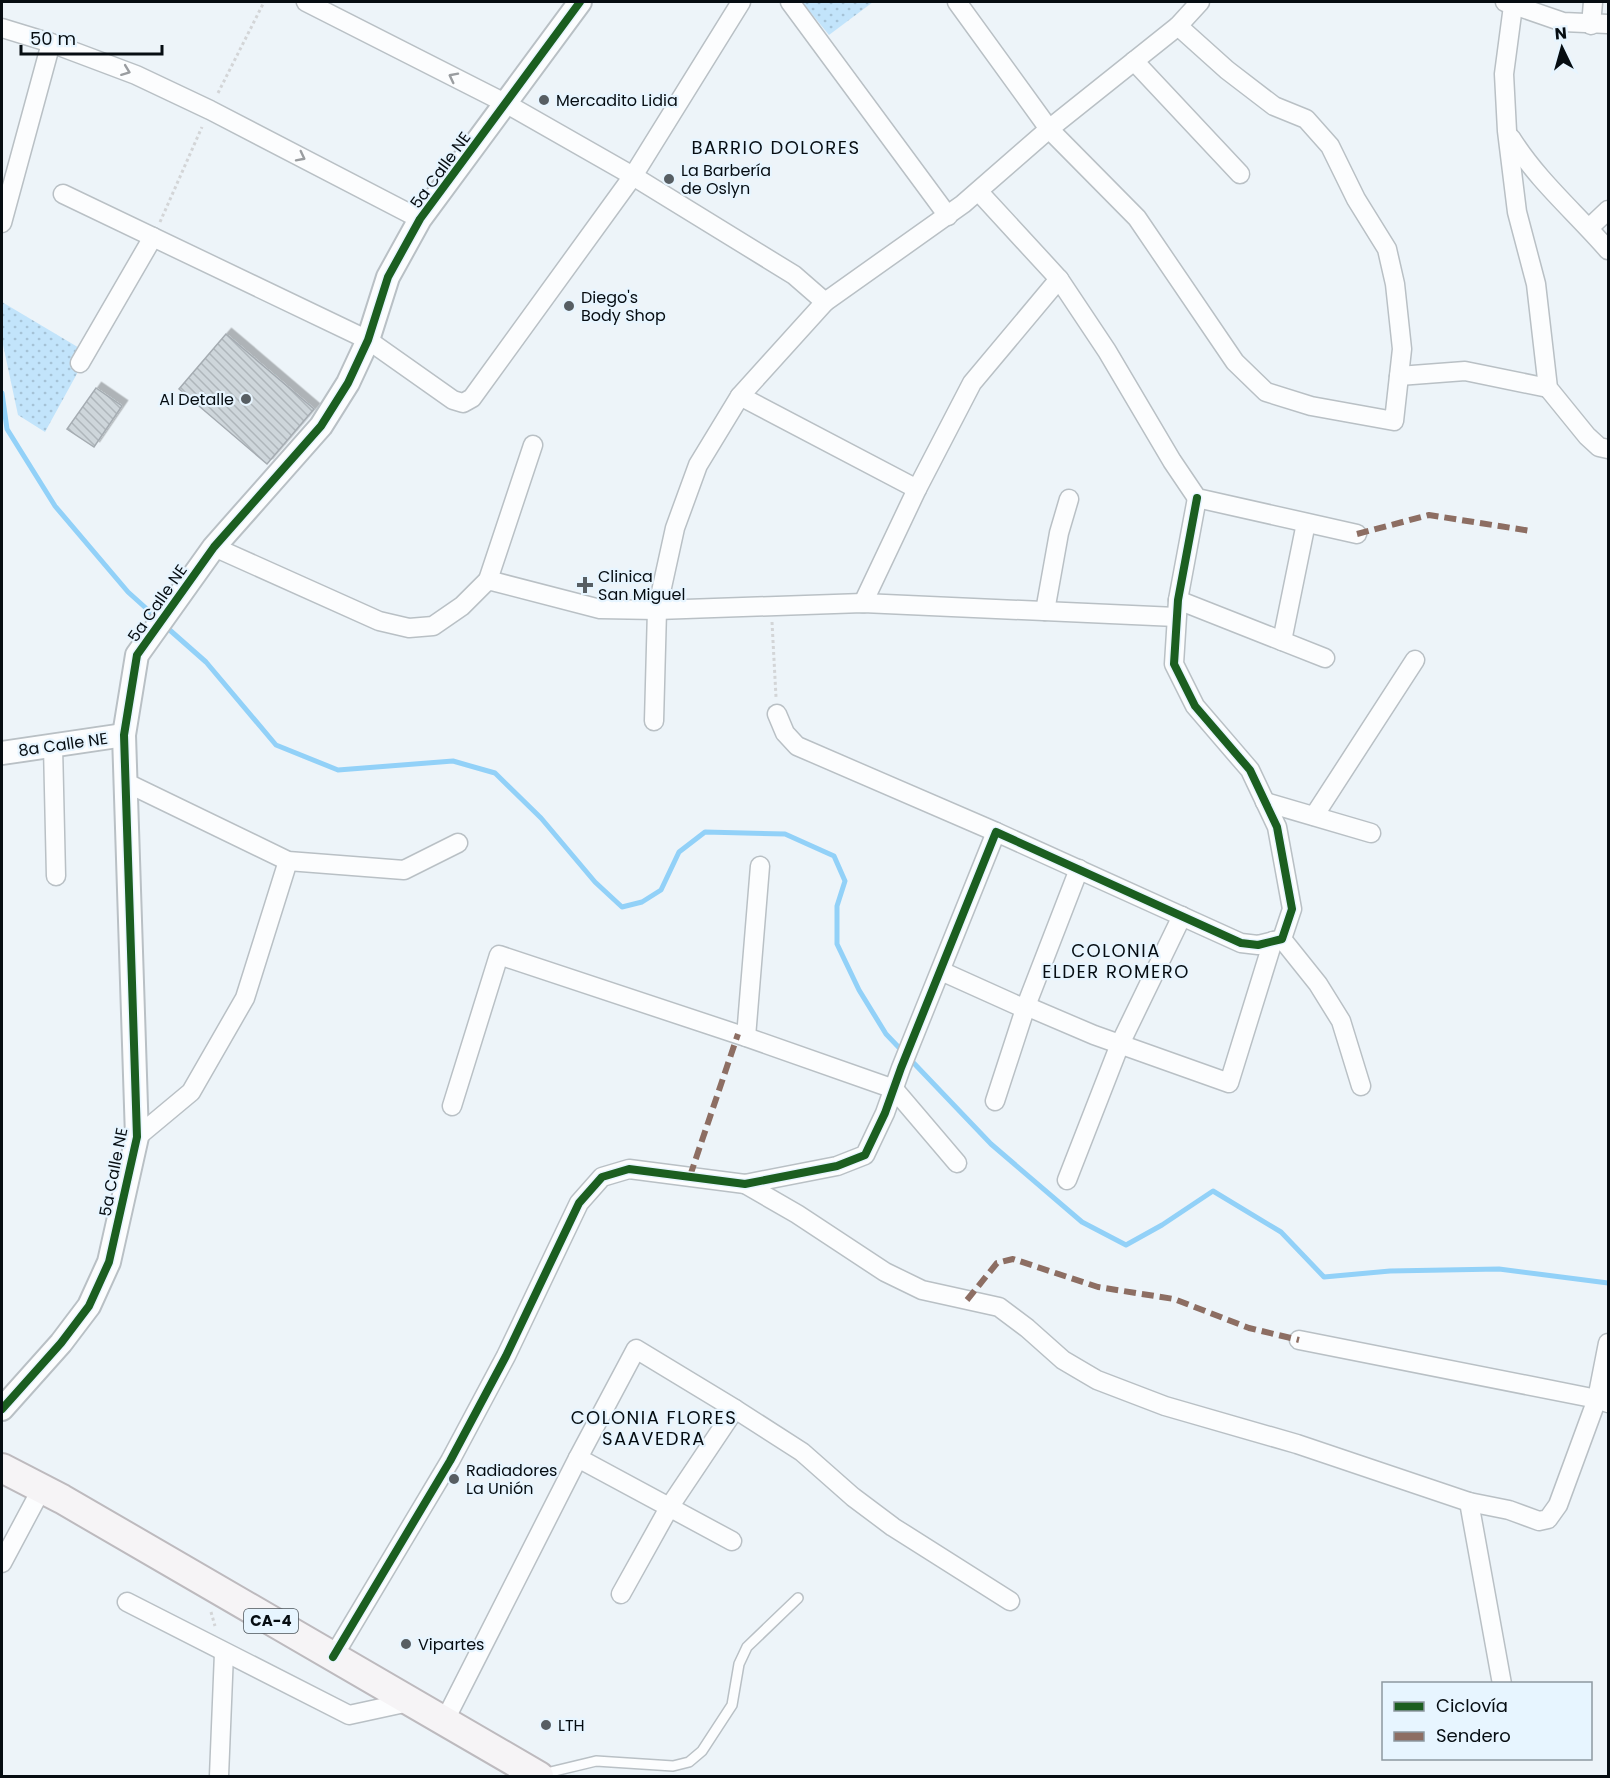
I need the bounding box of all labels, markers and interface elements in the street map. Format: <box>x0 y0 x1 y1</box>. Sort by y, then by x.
scale bar <box>21 18 162 56</box>
north arrow <box>1532 18 1592 78</box>
text: N <box>1554 22 1568 46</box>
text: 50 m <box>30 26 76 51</box>
one-way arrow <box>120 64 131 77</box>
one-way arrow <box>448 72 459 84</box>
place label: Mercadito Lidia <box>556 89 678 112</box>
marker: Mercadito Lidia <box>537 93 551 107</box>
street label: 5a Calle NE <box>405 127 476 213</box>
district label: BARRIO DOLORES <box>692 135 860 160</box>
one-way arrow <box>295 150 305 161</box>
place label: La Barbería de Oslyn <box>681 159 771 200</box>
marker: La Barbería de Oslyn <box>662 172 676 186</box>
place label: Diego's Body Shop <box>581 286 666 327</box>
marker: Diego's Body Shop <box>562 299 576 313</box>
place label: Al Detalle <box>159 388 234 411</box>
marker: Al Detalle <box>239 392 253 406</box>
street label: 5a Calle NE <box>122 560 193 647</box>
place label: Clinica San Miguel <box>598 565 685 606</box>
marker: Clinica San Miguel <box>576 576 594 594</box>
street label: 8a Calle NE <box>17 727 109 762</box>
district label: COLONIA ELDER ROMERO <box>1042 938 1190 984</box>
street label: 5a Calle NE <box>94 1126 133 1218</box>
district label: COLONIA FLORES SAAVEDRA <box>571 1405 737 1451</box>
place label: Radiadores La Unión <box>466 1459 557 1500</box>
marker: Radiadores La Unión <box>447 1472 461 1486</box>
road number: CA-4 <box>244 1609 298 1633</box>
place label: Vipartes <box>418 1633 484 1656</box>
marker: Vipartes <box>399 1637 413 1651</box>
legend <box>1382 1682 1592 1760</box>
text: Ciclovía <box>1436 1693 1508 1718</box>
place label: LTH <box>558 1714 585 1737</box>
marker: LTH <box>539 1718 553 1732</box>
text: Sendero <box>1436 1723 1511 1748</box>

